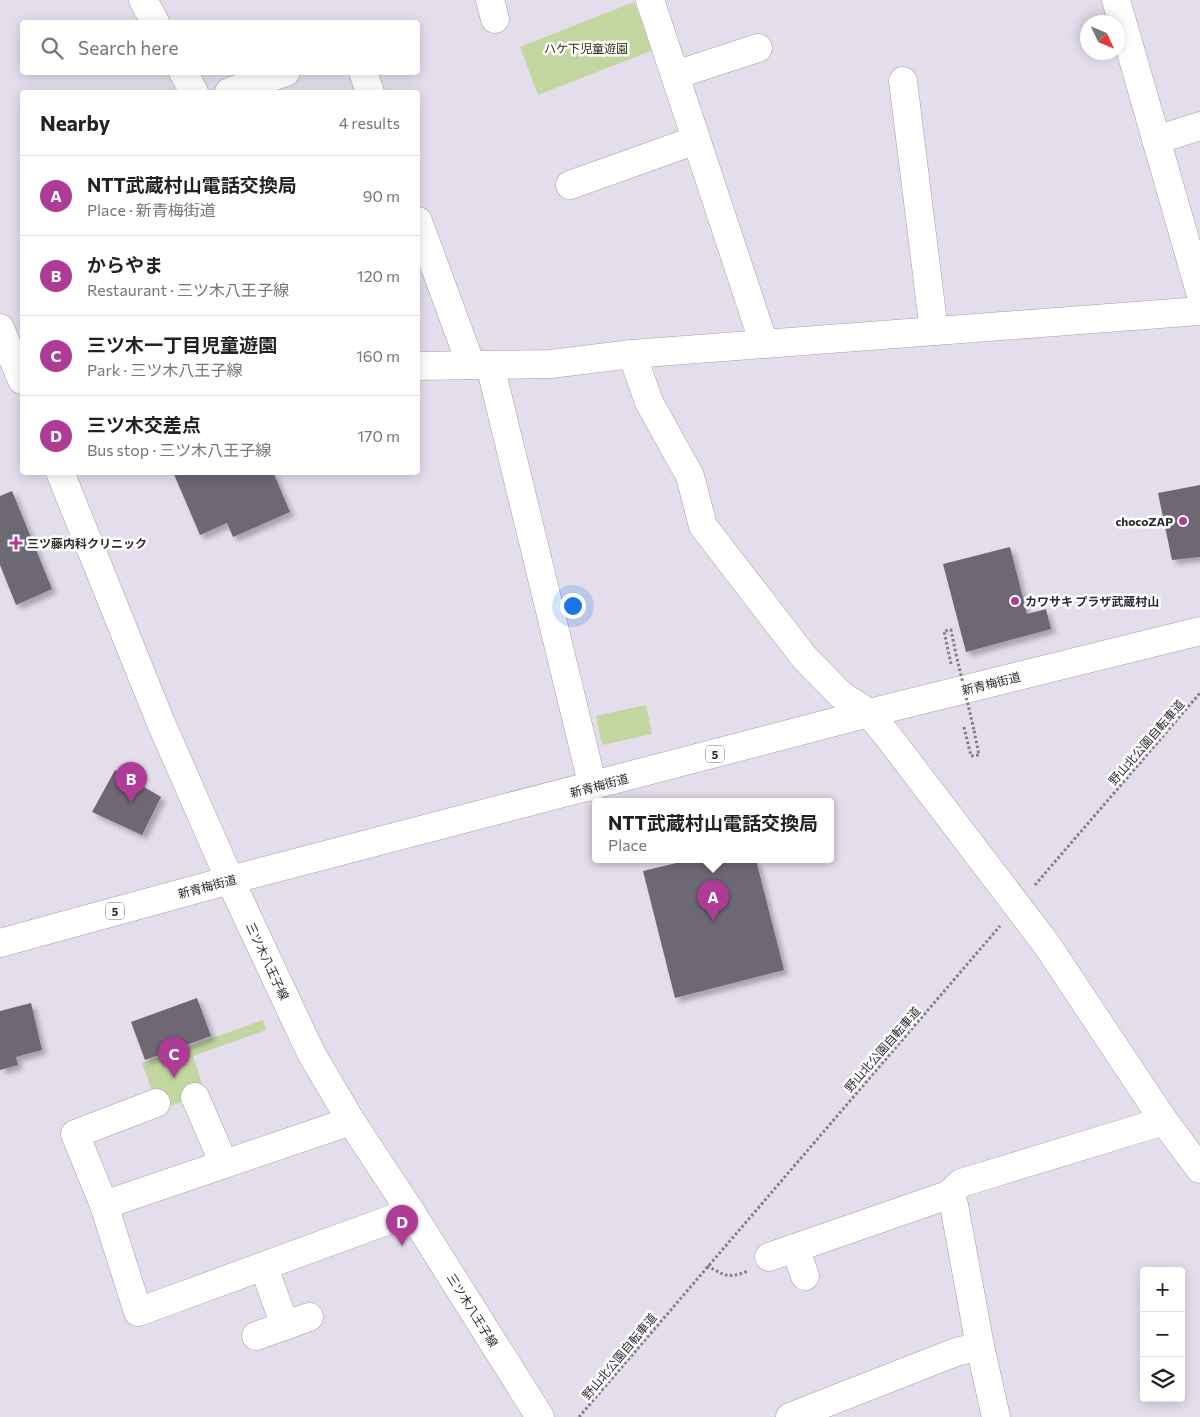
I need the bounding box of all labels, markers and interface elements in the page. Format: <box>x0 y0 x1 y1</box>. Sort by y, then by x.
north arrow <box>1080 15 1125 60</box>
search box <box>20 20 420 75</box>
icon: search <box>38 34 66 62</box>
text: Search here <box>78 36 178 59</box>
park label: ハケ下児童遊園 <box>544 41 628 55</box>
text: Nearby <box>40 110 110 135</box>
text: 4 results <box>339 113 400 132</box>
text: NTT武蔵村山電話交換局 <box>87 173 297 196</box>
text: A <box>50 186 62 205</box>
text: 90 m <box>363 186 400 205</box>
text: Place · 新青梅街道 <box>87 200 216 219</box>
text: からやま <box>87 253 163 276</box>
text: B <box>51 266 61 285</box>
text: 120 m <box>357 266 400 285</box>
text: Restaurant · 三ツ木八王子線 <box>87 280 289 299</box>
text: 三ツ木一丁目児童遊園 <box>87 333 277 356</box>
text: C <box>51 346 61 365</box>
text: 160 m <box>356 346 400 365</box>
text: Park · 三ツ木八王子線 <box>87 360 242 379</box>
text: 三ツ木交差点 <box>87 413 201 436</box>
text: D <box>50 426 62 445</box>
text: 170 m <box>357 426 400 445</box>
text: Bus stop · 三ツ木八王子線 <box>87 440 271 459</box>
place label: chocoZAP <box>1115 514 1173 528</box>
marker: chocoZAP <box>1177 515 1189 527</box>
marker: 三ツ藤内科クリニック <box>9 536 23 550</box>
place label: 三ツ藤内科クリニック <box>27 536 147 550</box>
your location <box>560 593 586 619</box>
place label: カワサキ プラザ武蔵村山 <box>1025 594 1159 608</box>
marker: カワサキ プラザ武蔵村山 <box>1009 595 1021 607</box>
street label: 新青梅街道 <box>960 669 1022 697</box>
street label: 野山北公園自転車道 <box>1105 697 1187 787</box>
road number: 5 <box>706 746 724 762</box>
pin: B <box>115 762 147 803</box>
street label: 新青梅街道 <box>568 770 630 800</box>
popup <box>592 798 834 863</box>
text: NTT武蔵村山電話交換局 <box>608 811 818 834</box>
text: Place <box>608 835 647 854</box>
street label: 新青梅街道 <box>176 871 238 901</box>
pin: A <box>697 880 729 921</box>
road number: 5 <box>106 902 124 919</box>
street label: 三ツ木八王子線 <box>244 920 292 1002</box>
street label: 野山北公園自転車道 <box>841 1004 923 1094</box>
pin: C <box>158 1037 190 1078</box>
pin: D <box>386 1205 418 1246</box>
map controls <box>1140 1267 1185 1402</box>
button: + <box>1140 1267 1185 1312</box>
street label: 三ツ木八王子線 <box>445 1271 501 1349</box>
street label: 野山北公園自転車道 <box>579 1310 659 1402</box>
button: − <box>1140 1312 1185 1357</box>
button: layers <box>1140 1357 1185 1402</box>

